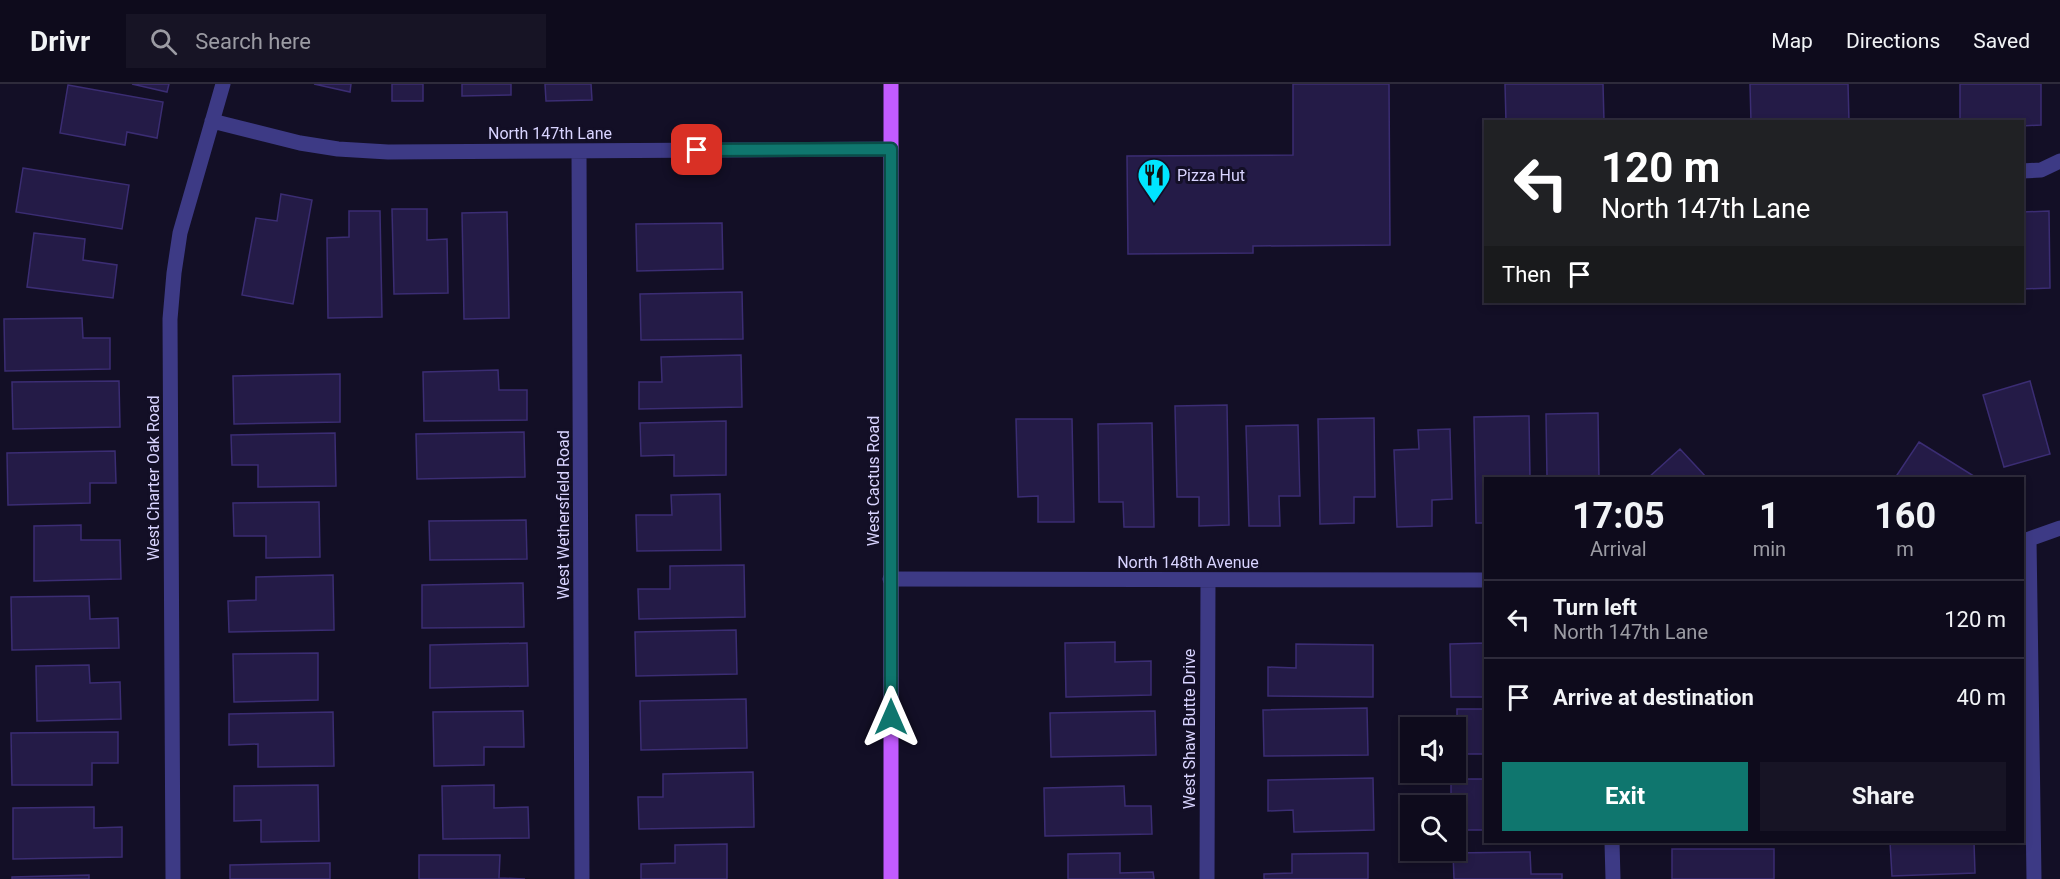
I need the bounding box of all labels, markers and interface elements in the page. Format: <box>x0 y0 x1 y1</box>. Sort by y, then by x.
search box <box>126 14 546 68</box>
text: Drivr <box>30 25 90 58</box>
icon: search <box>147 25 180 58</box>
text: Search here <box>195 29 311 54</box>
text: Map <box>1771 29 1813 53</box>
text: Directions <box>1846 29 1940 53</box>
text: Saved <box>1973 29 2030 53</box>
street label: North 147th Lane <box>488 124 612 143</box>
pin <box>671 124 722 175</box>
icon: arrive <box>680 133 713 166</box>
text: 120 m <box>1601 143 1720 192</box>
icon: left <box>1502 144 1580 222</box>
restaurant icon: Pizza Hut <box>1136 157 1172 204</box>
place label: Pizza Hut <box>1177 166 1245 185</box>
text: North 147th Lane <box>1601 193 1810 225</box>
icon: arrive <box>1563 258 1596 291</box>
text: Then <box>1502 262 1551 287</box>
street label: West Charter Oak Road <box>144 395 163 561</box>
street label: West Cactus Road <box>864 416 883 546</box>
street label: West Wethersfield Road <box>554 430 573 600</box>
text: 17:05 <box>1572 495 1665 537</box>
text: 1 <box>1759 495 1780 537</box>
text: 160 <box>1874 495 1936 537</box>
text: Arrival <box>1590 537 1647 561</box>
text: min <box>1753 537 1786 561</box>
text: m <box>1896 537 1914 561</box>
street label: North 148th Avenue <box>1117 553 1259 572</box>
text: Turn left <box>1553 595 1637 620</box>
icon: left <box>1502 603 1535 636</box>
text: 120 m <box>1944 607 2006 632</box>
text: North 147th Lane <box>1553 620 1708 644</box>
street label: West Shaw Butte Drive <box>1180 649 1199 809</box>
icon: arrive <box>1502 681 1535 714</box>
position arrow <box>859 685 923 749</box>
text: Arrive at destination <box>1553 685 1754 710</box>
text: 40 m <box>1957 685 2006 710</box>
map controls <box>1400 717 1466 861</box>
button: sound <box>1400 717 1466 783</box>
button: Exit <box>1502 762 1748 831</box>
button: Share <box>1760 762 2006 831</box>
button: search <box>1400 795 1466 861</box>

